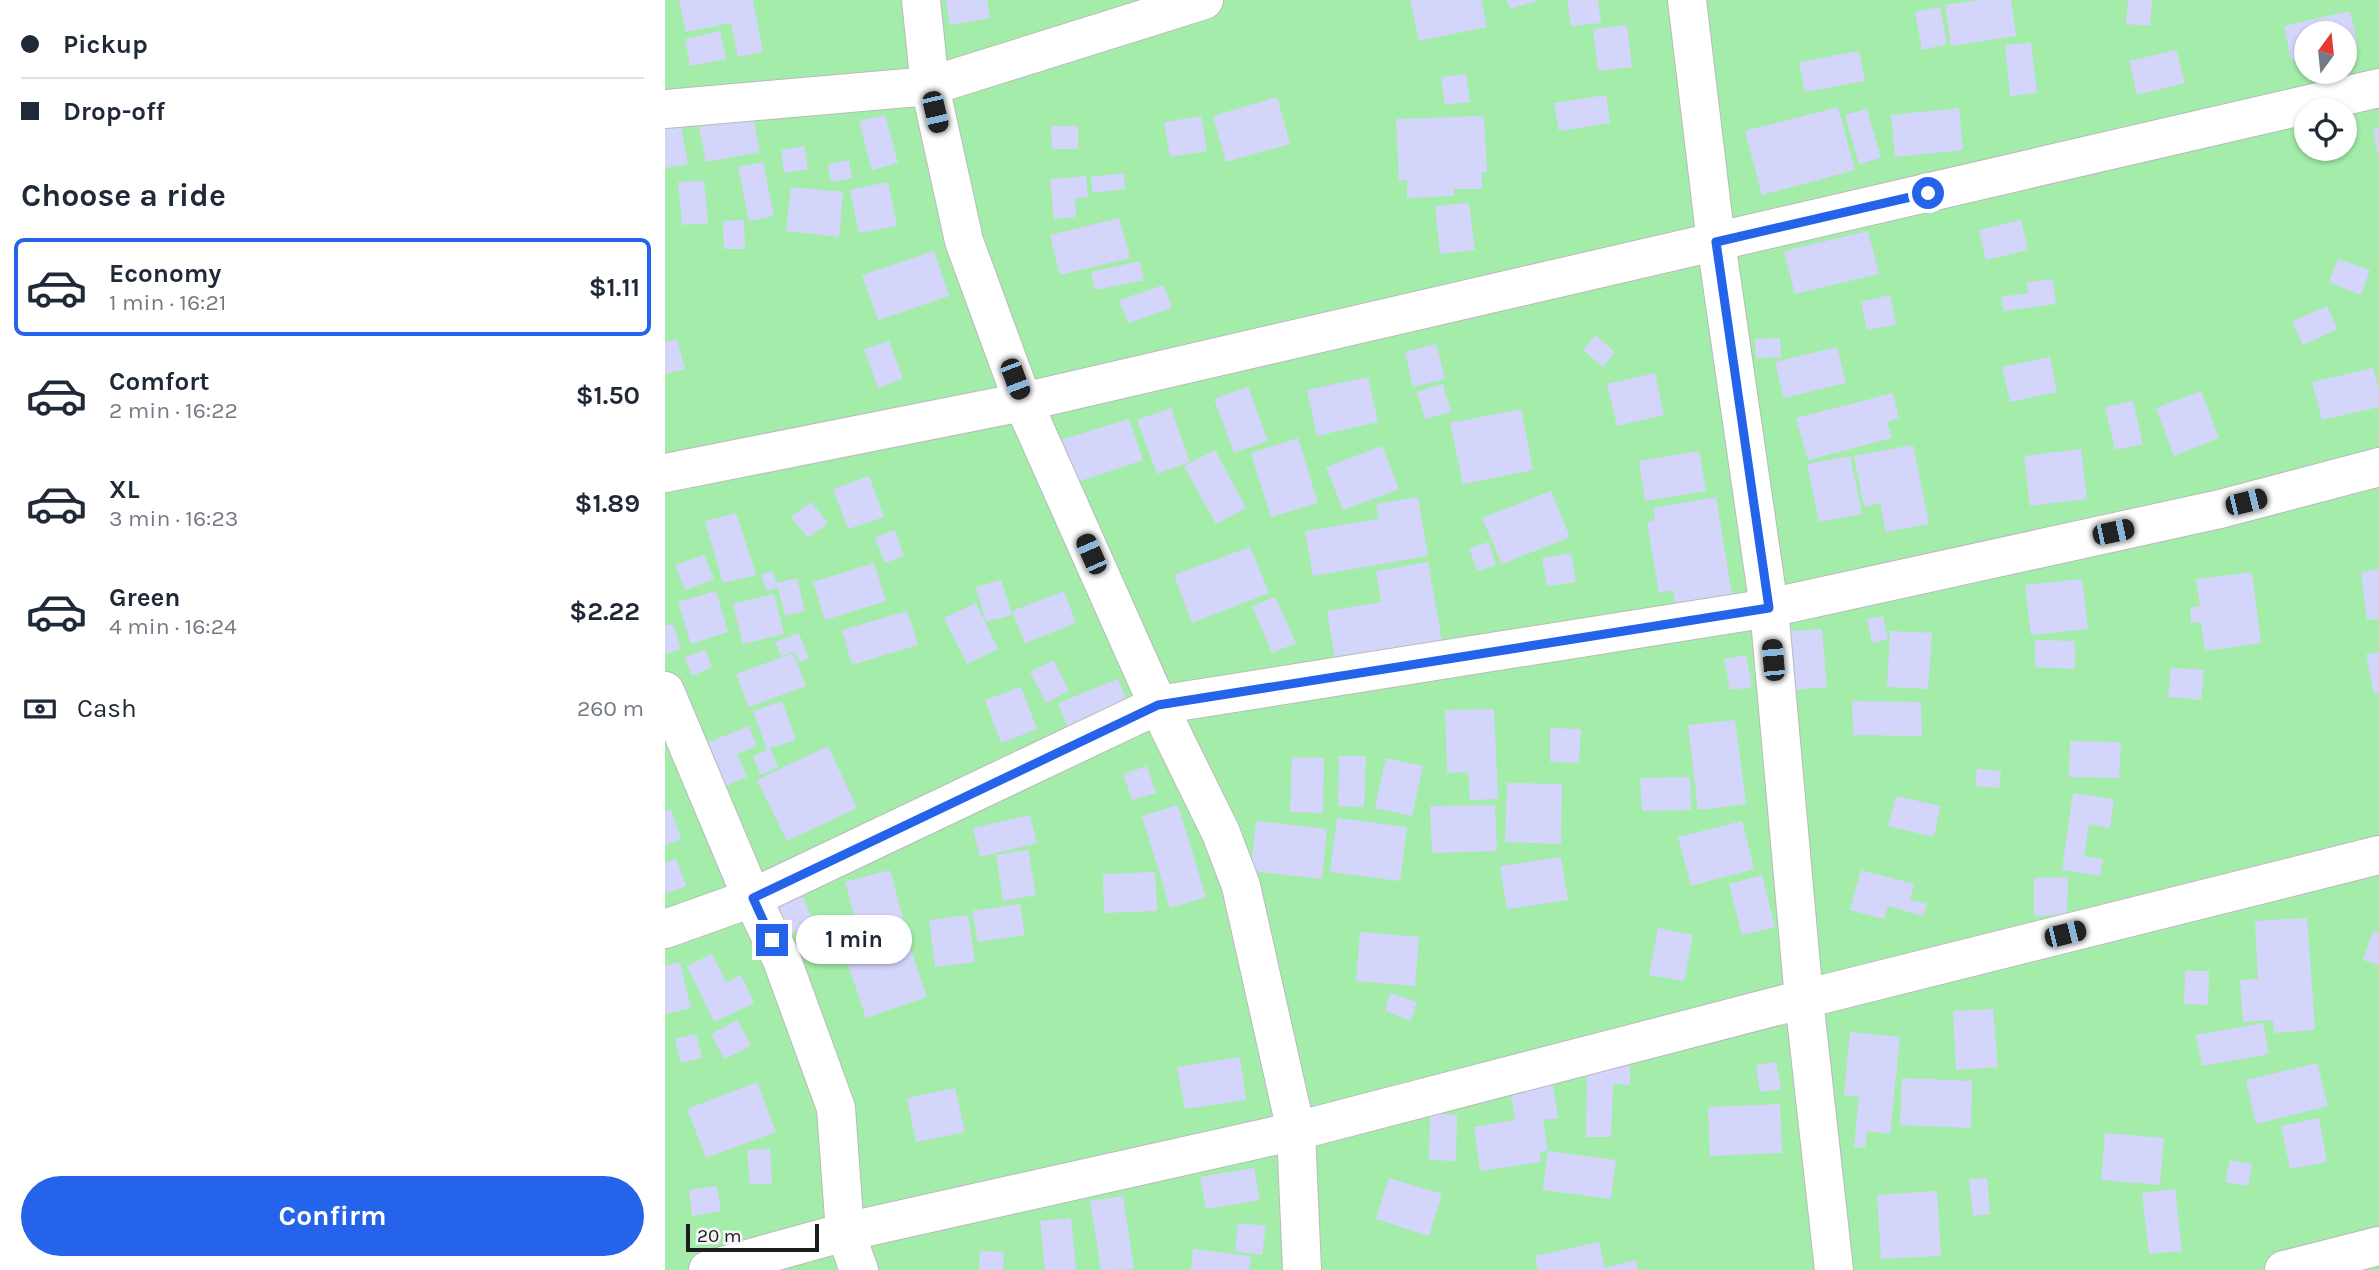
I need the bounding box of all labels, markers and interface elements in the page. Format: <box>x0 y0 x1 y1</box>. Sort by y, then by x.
north arrow <box>2294 21 2357 84</box>
map controls <box>2294 21 2357 161</box>
text: Pickup <box>63 29 148 60</box>
car <box>921 89 950 135</box>
text: Drop-off <box>63 96 165 127</box>
button: locate <box>2294 98 2357 161</box>
text: Choose a ride <box>21 177 226 214</box>
route start <box>1912 177 1944 209</box>
icon: car <box>25 256 88 319</box>
text: Economy <box>109 258 221 289</box>
text: $1.11 <box>589 272 640 303</box>
text: 1 min · 16:21 <box>109 289 226 316</box>
car <box>998 356 1033 402</box>
icon: car <box>25 364 88 427</box>
text: Comfort <box>109 366 210 397</box>
text: $1.50 <box>576 380 640 411</box>
text: 2 min · 16:22 <box>109 397 238 424</box>
icon: car <box>25 472 88 535</box>
text: XL <box>109 474 140 505</box>
car <box>2224 487 2269 517</box>
text: $1.89 <box>575 488 640 519</box>
text: 3 min · 16:23 <box>109 505 238 532</box>
car <box>2091 517 2136 547</box>
car <box>1073 531 1110 577</box>
icon: car <box>25 580 88 643</box>
text: Green <box>109 582 181 613</box>
text: $2.22 <box>569 596 640 627</box>
text: 4 min · 16:24 <box>109 613 237 640</box>
car <box>1761 638 1786 682</box>
icon: cash <box>21 690 59 728</box>
text: Cash <box>77 693 137 724</box>
text: 260 m <box>577 695 644 722</box>
callout: 1 min <box>797 916 912 964</box>
car <box>2043 919 2088 949</box>
route end <box>756 924 788 956</box>
text: 1 min <box>825 926 883 953</box>
button: Confirm <box>21 1176 644 1256</box>
scale bar <box>686 1221 819 1253</box>
text: 20 m <box>697 1225 742 1247</box>

